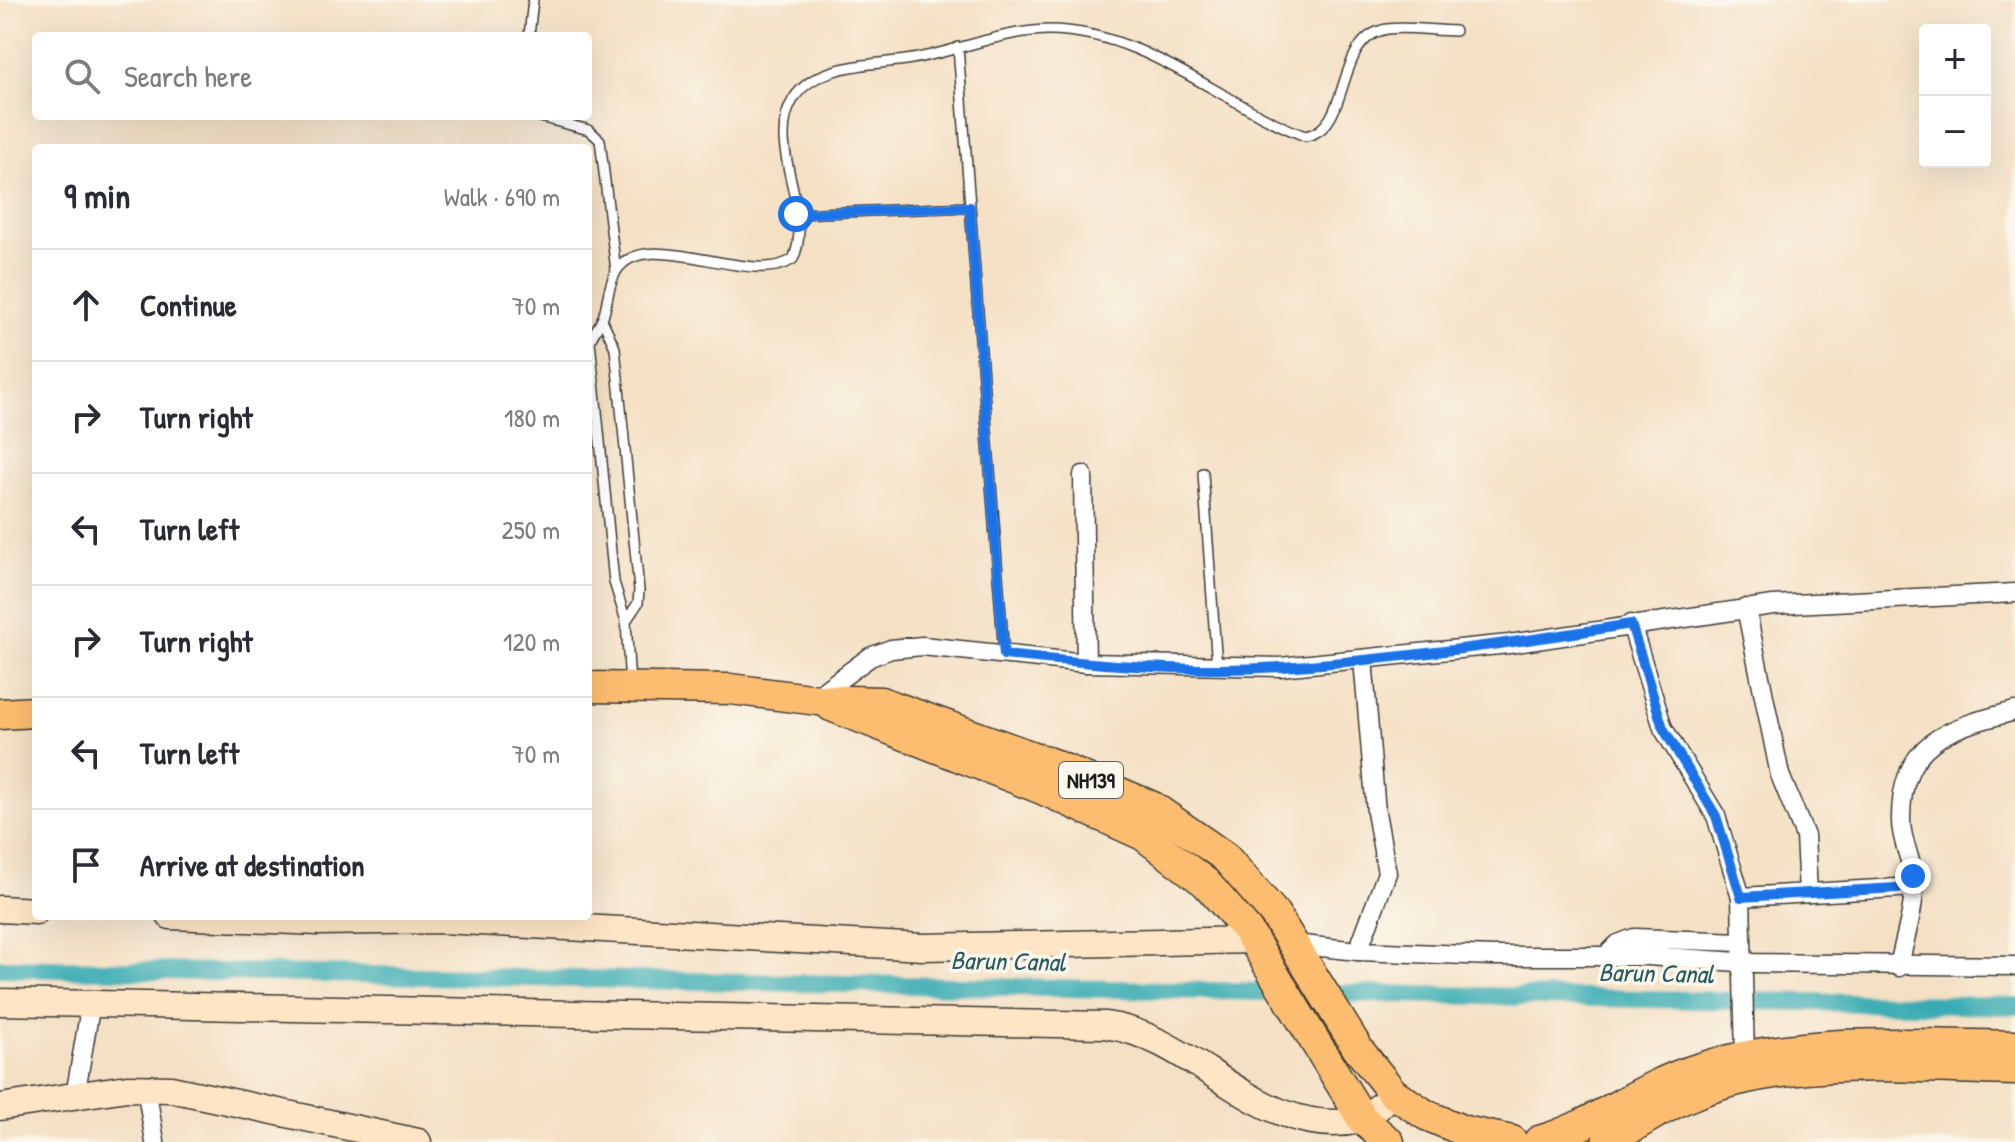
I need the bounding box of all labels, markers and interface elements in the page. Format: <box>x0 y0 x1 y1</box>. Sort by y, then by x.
map controls <box>1919 24 1991 168</box>
button: + <box>1919 24 1991 96</box>
search box <box>32 32 592 120</box>
icon: search <box>60 54 104 98</box>
text: Search here <box>124 56 252 96</box>
button: − <box>1919 96 1991 168</box>
text: 9 min <box>64 173 130 219</box>
text: Walk · 690 m <box>444 179 560 214</box>
route start <box>778 196 814 232</box>
icon: ahead <box>64 283 108 327</box>
text: Continue <box>140 285 237 325</box>
text: 70 m <box>512 288 560 323</box>
icon: right <box>64 395 108 439</box>
text: Turn right <box>140 397 253 437</box>
text: 180 m <box>504 400 560 435</box>
icon: left <box>64 507 108 551</box>
text: Turn left <box>140 509 239 549</box>
text: 250 m <box>502 512 560 547</box>
icon: right <box>64 619 108 663</box>
text: Turn right <box>140 621 253 661</box>
text: 120 m <box>503 624 560 659</box>
icon: left <box>64 731 108 775</box>
text: Turn left <box>140 733 239 773</box>
text: 70 m <box>512 736 560 771</box>
road number: NH139 <box>1059 762 1123 798</box>
icon: arrive <box>64 843 108 887</box>
text: Arrive at destination <box>140 845 365 885</box>
route end <box>1895 858 1931 894</box>
water label: Barun Canal <box>950 942 1067 979</box>
water label: Barun Canal <box>1598 954 1715 991</box>

